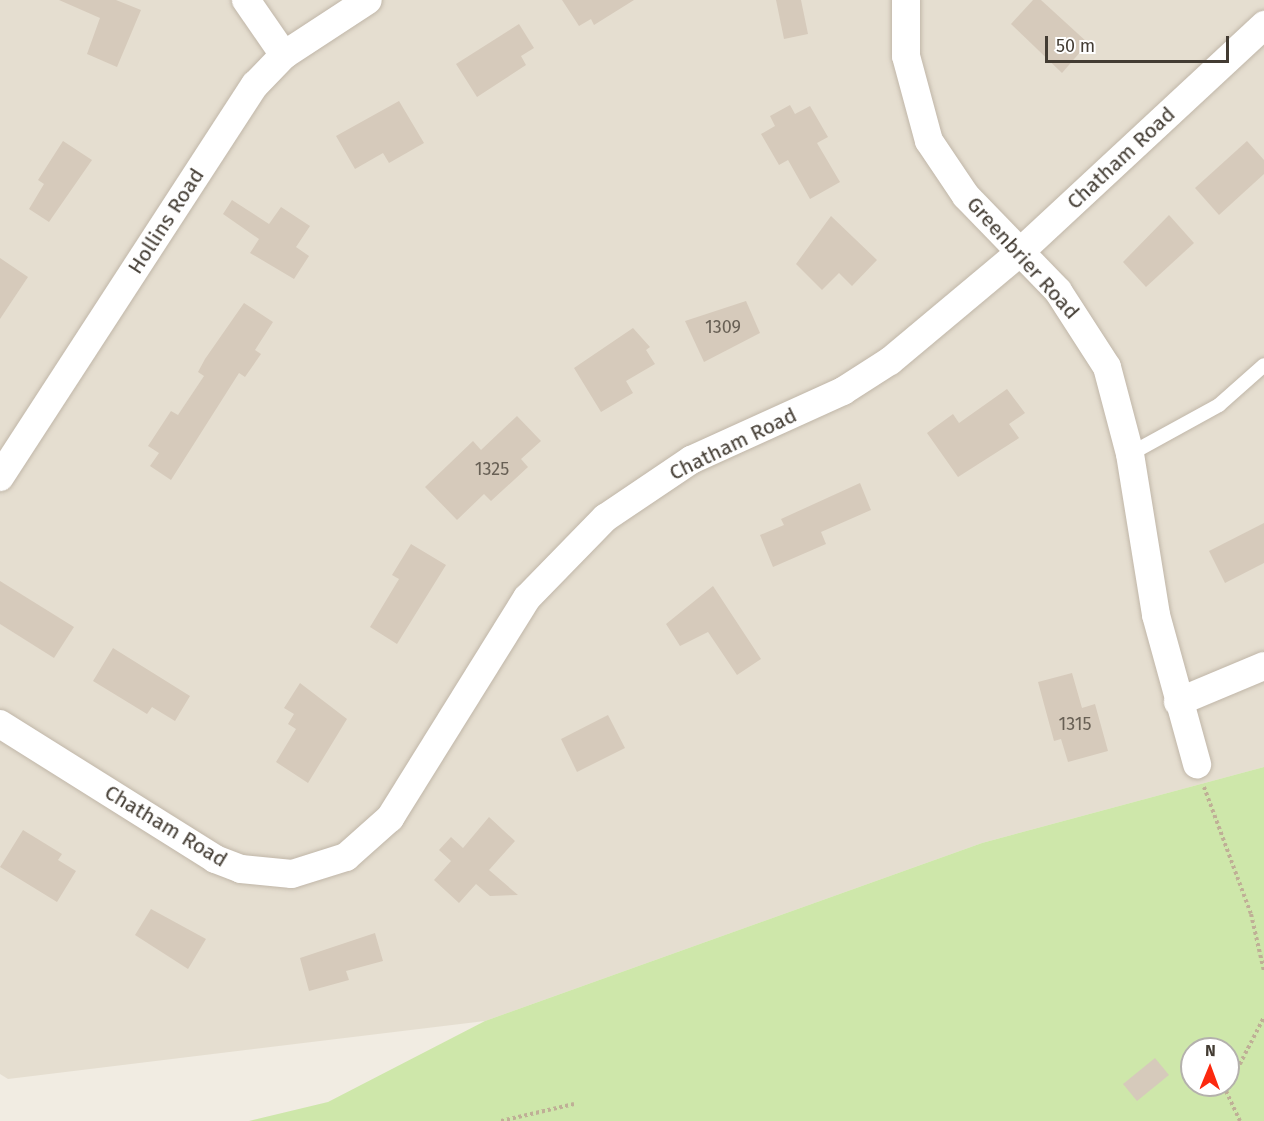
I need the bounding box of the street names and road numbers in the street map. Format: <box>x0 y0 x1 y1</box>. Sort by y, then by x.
street label: Chatham Road <box>1062 102 1180 214</box>
street label: Hollins Road <box>123 163 209 279</box>
street label: Greenbrier Road <box>961 192 1085 324</box>
street label: Chatham Road <box>665 402 801 486</box>
street label: Chatham Road <box>100 780 232 872</box>

